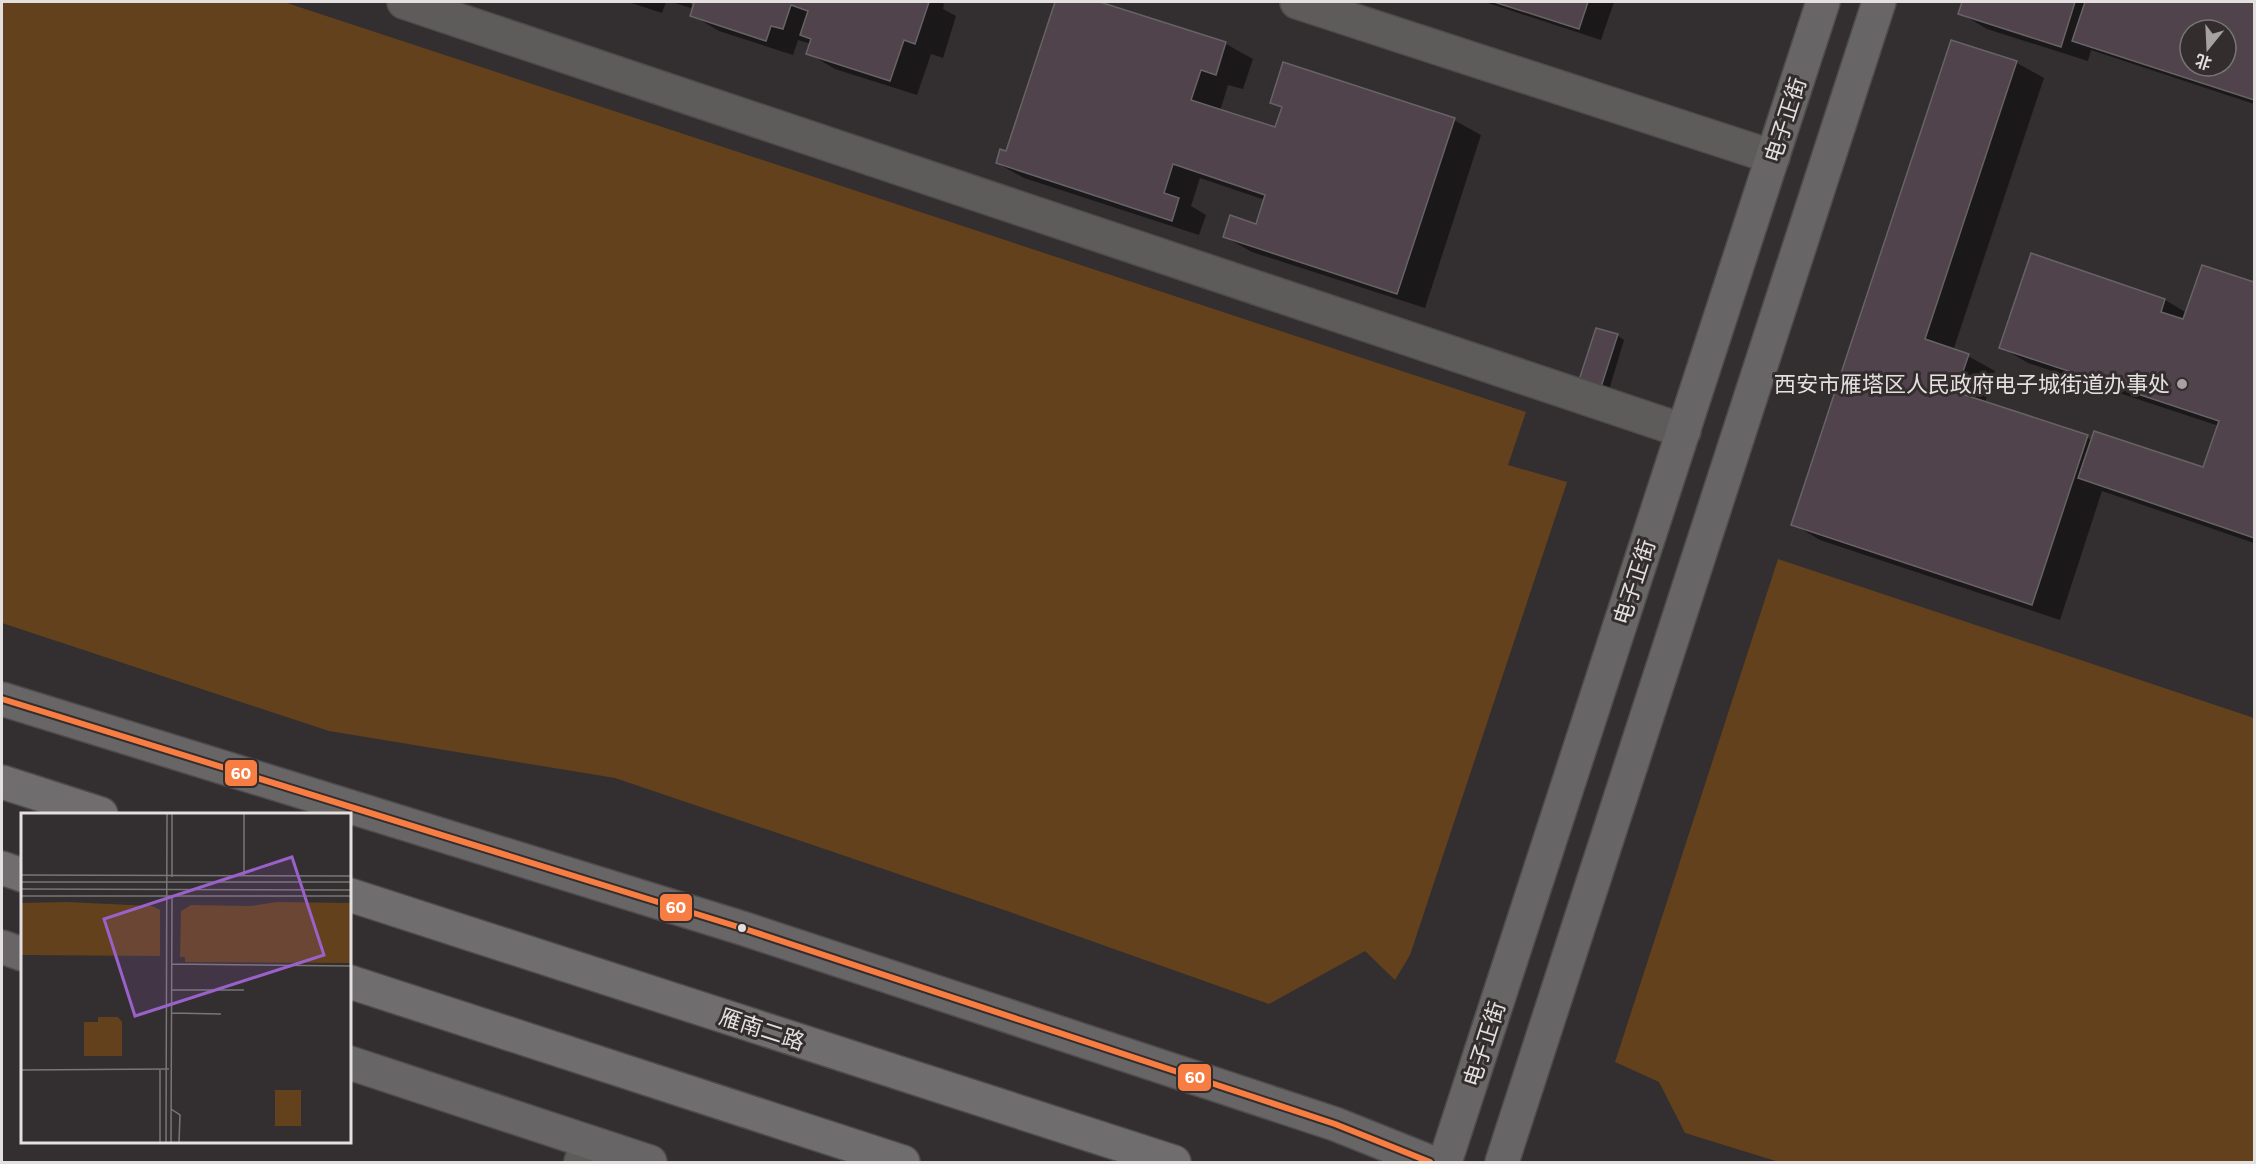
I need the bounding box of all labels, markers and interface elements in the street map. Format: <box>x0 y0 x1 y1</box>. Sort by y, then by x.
north arrow <box>2178 18 2238 78</box>
text: 北 <box>2193 51 2214 74</box>
street label: 电子正街 <box>1758 74 1811 166</box>
place label: 西安市雁塔区人民政府电子城街道办事处 <box>1774 370 2170 397</box>
marker: 西安市雁塔区人民政府电子城街道办事处 <box>2175 377 2189 391</box>
street label: 电子正街 <box>1607 536 1660 628</box>
line badge: 60 <box>224 759 258 787</box>
text: 60 <box>231 763 251 782</box>
inset map <box>21 813 351 1143</box>
line badge: 60 <box>659 893 693 922</box>
text: 60 <box>666 897 686 916</box>
unlabelled marker <box>736 922 748 934</box>
street label: 电子正街 <box>1457 998 1510 1090</box>
street label: 雁南二路 <box>716 1002 808 1055</box>
line badge: 60 <box>1177 1063 1212 1092</box>
text: 60 <box>1185 1067 1205 1086</box>

